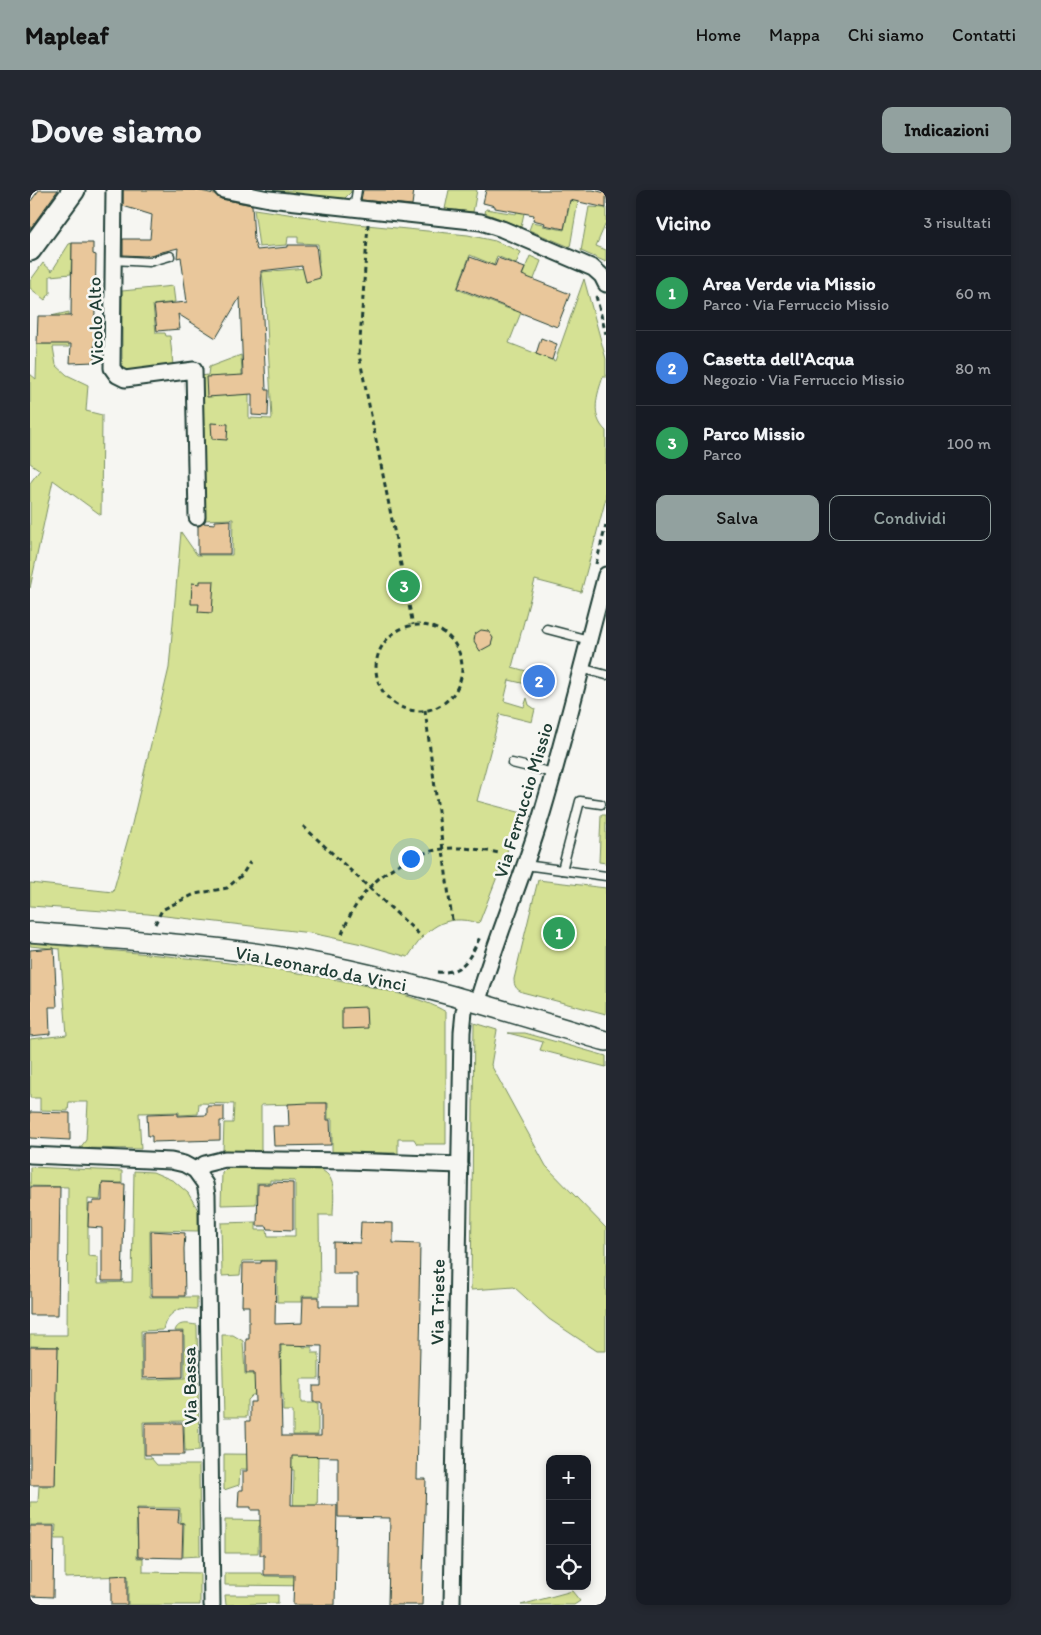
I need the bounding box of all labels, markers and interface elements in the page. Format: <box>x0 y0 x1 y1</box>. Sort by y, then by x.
text: Mapleaf <box>25 21 109 50</box>
text: Home <box>696 24 741 46</box>
text: Mappa <box>769 24 820 46</box>
text: Chi siamo <box>848 24 924 46</box>
text: Contatti <box>952 24 1016 46</box>
button: Indicazioni <box>882 107 1011 153</box>
text: Dove siamo <box>30 109 202 151</box>
text: Vicino <box>656 210 711 235</box>
text: 3 risultati <box>923 213 991 232</box>
text: Area Verde via Missio <box>703 272 876 295</box>
street label: Vicolo Alto <box>82 276 109 366</box>
text: 1 <box>668 284 676 303</box>
text: 60 m <box>956 284 991 303</box>
text: Parco · Via Ferruccio Missio <box>703 295 889 314</box>
text: Casetta dell'Acqua <box>703 347 854 370</box>
text: 2 <box>668 359 676 378</box>
text: 80 m <box>955 359 991 378</box>
text: Negozio · Via Ferruccio Missio <box>703 370 905 389</box>
text: Parco Missio <box>703 422 805 445</box>
text: 3 <box>668 434 676 453</box>
text: 100 m <box>947 434 991 453</box>
text: Parco <box>703 445 742 464</box>
button: Salva <box>656 495 819 541</box>
button: Condividi <box>829 495 991 541</box>
pin: 3 <box>388 567 420 605</box>
pin: 2 <box>523 662 555 700</box>
street label: Via Ferruccio Missio <box>489 719 558 881</box>
your location <box>398 846 424 872</box>
pin: 1 <box>543 914 575 952</box>
street label: Via Leonardo da Vinci <box>233 941 409 996</box>
street label: Via Trieste <box>425 1259 450 1345</box>
street label: Via Bassa <box>177 1347 202 1425</box>
map controls <box>546 1455 591 1590</box>
button: + <box>546 1455 591 1500</box>
button: − <box>546 1500 591 1545</box>
button: locate <box>546 1545 591 1590</box>

